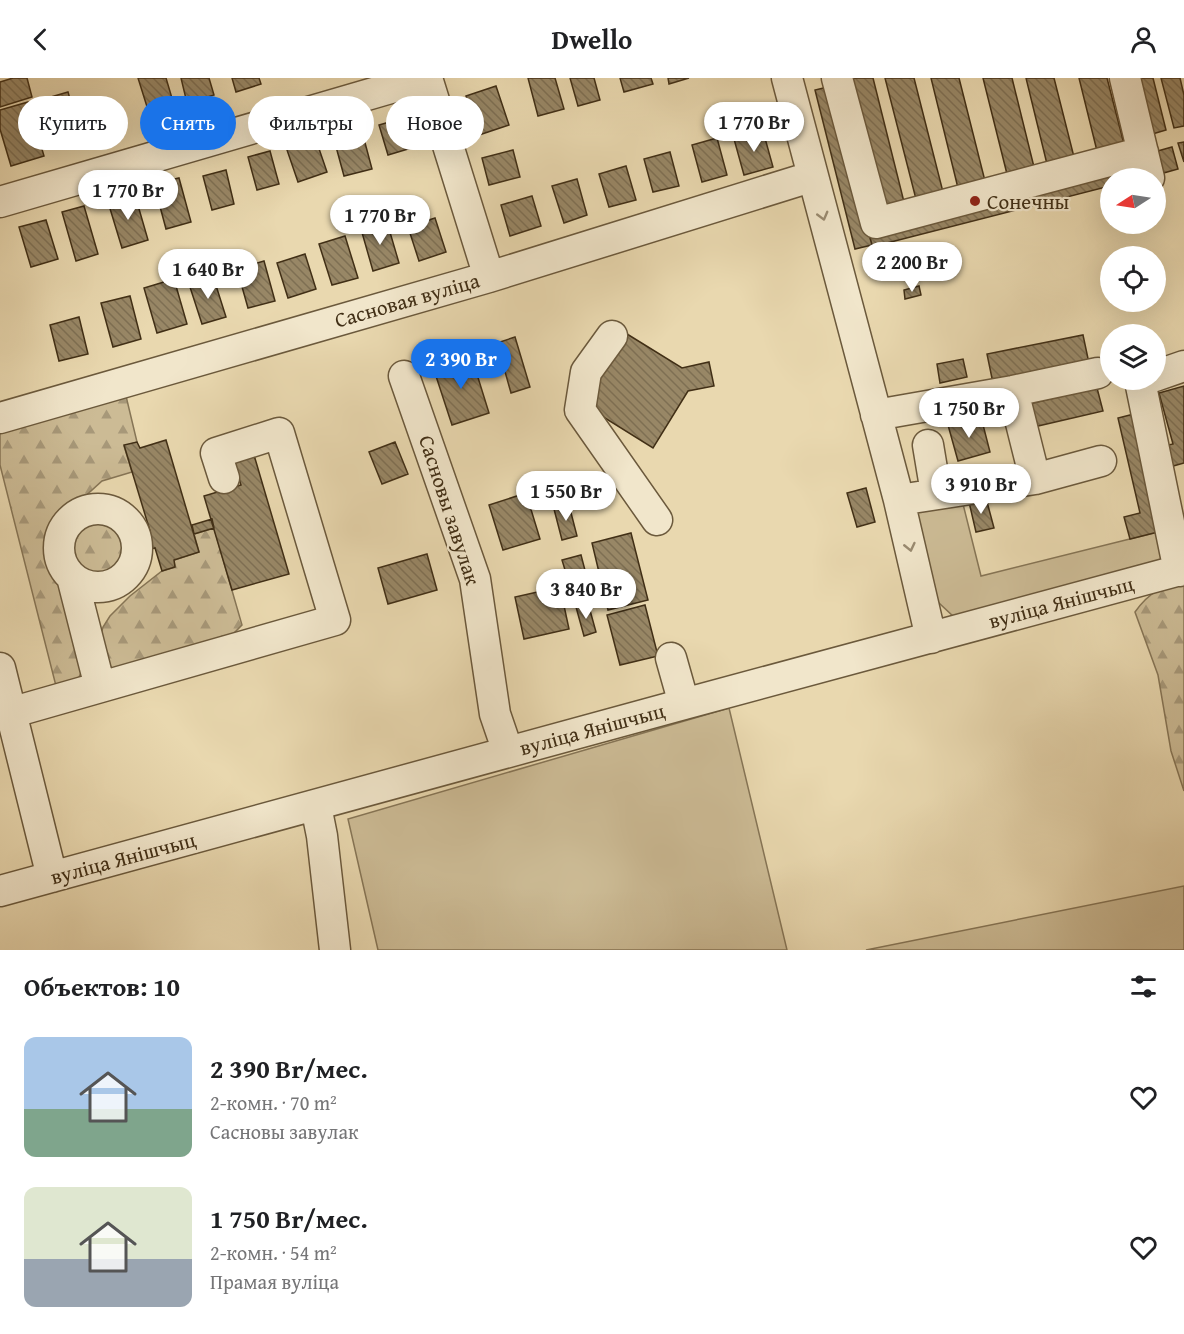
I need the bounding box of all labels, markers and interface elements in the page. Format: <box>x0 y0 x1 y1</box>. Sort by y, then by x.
text: Dwello <box>552 19 632 59</box>
icon: back <box>24 23 57 56</box>
icon: person <box>1127 23 1160 56</box>
chip: Купить <box>18 96 128 150</box>
chip: Снять <box>140 96 236 150</box>
chip: Фильтры <box>248 96 374 150</box>
chip: Новое <box>386 96 484 150</box>
pin: 1 770 Br <box>692 102 816 153</box>
text: 1 770 Br <box>718 107 790 136</box>
north arrow <box>1100 168 1166 234</box>
map controls <box>1100 168 1166 390</box>
pin: 1 770 Br <box>66 170 190 221</box>
text: 1 770 Br <box>92 175 164 204</box>
place label: Сонечны <box>987 186 1070 217</box>
marker: Сонечны <box>968 194 982 208</box>
pin: 1 770 Br <box>318 195 442 246</box>
text: 1 770 Br <box>344 200 416 229</box>
one-way arrow <box>816 210 828 221</box>
pin: 2 200 Br <box>850 242 974 293</box>
button: locate <box>1100 246 1166 312</box>
text: 2 200 Br <box>876 247 948 276</box>
pin: 1 640 Br <box>146 249 270 300</box>
text: 1 640 Br <box>172 254 244 283</box>
street label: Сасновая вуліца <box>331 265 483 335</box>
button: layers <box>1100 324 1166 390</box>
pin: 2 390 Br <box>399 339 523 390</box>
text: 2 390 Br <box>425 344 497 373</box>
pin: 1 750 Br <box>907 388 1031 439</box>
text: 1 750 Br <box>933 393 1005 422</box>
street label: Сасновы завулак <box>411 431 489 589</box>
pin: 3 910 Br <box>919 464 1043 515</box>
text: 3 910 Br <box>945 469 1017 498</box>
pin: 1 550 Br <box>504 471 628 522</box>
text: 1 550 Br <box>530 476 602 505</box>
one-way arrow <box>902 541 915 551</box>
street label: вуліца Янішчыц <box>985 568 1137 636</box>
pin: 3 840 Br <box>524 569 648 620</box>
text: 3 840 Br <box>550 574 622 603</box>
street label: вуліца Янішчыц <box>516 695 668 763</box>
street label: вуліца Янішчыц <box>47 824 199 892</box>
text: Объектов: 10 <box>24 967 180 1006</box>
icon: filters <box>1127 970 1160 1003</box>
text: 2 390 Br/мес. <box>210 1049 368 1088</box>
icon: home <box>72 1061 144 1133</box>
icon: heart <box>1127 1081 1160 1114</box>
text: 2-комн. · 70 m² <box>210 1088 337 1117</box>
text: Сасновы завулак <box>210 1117 358 1146</box>
text: 1 750 Br/мес. <box>210 1199 368 1238</box>
icon: home <box>72 1211 144 1283</box>
icon: heart <box>1127 1231 1160 1264</box>
text: 2-комн. · 54 m² <box>210 1238 337 1267</box>
text: Прамая вуліца <box>210 1267 339 1296</box>

